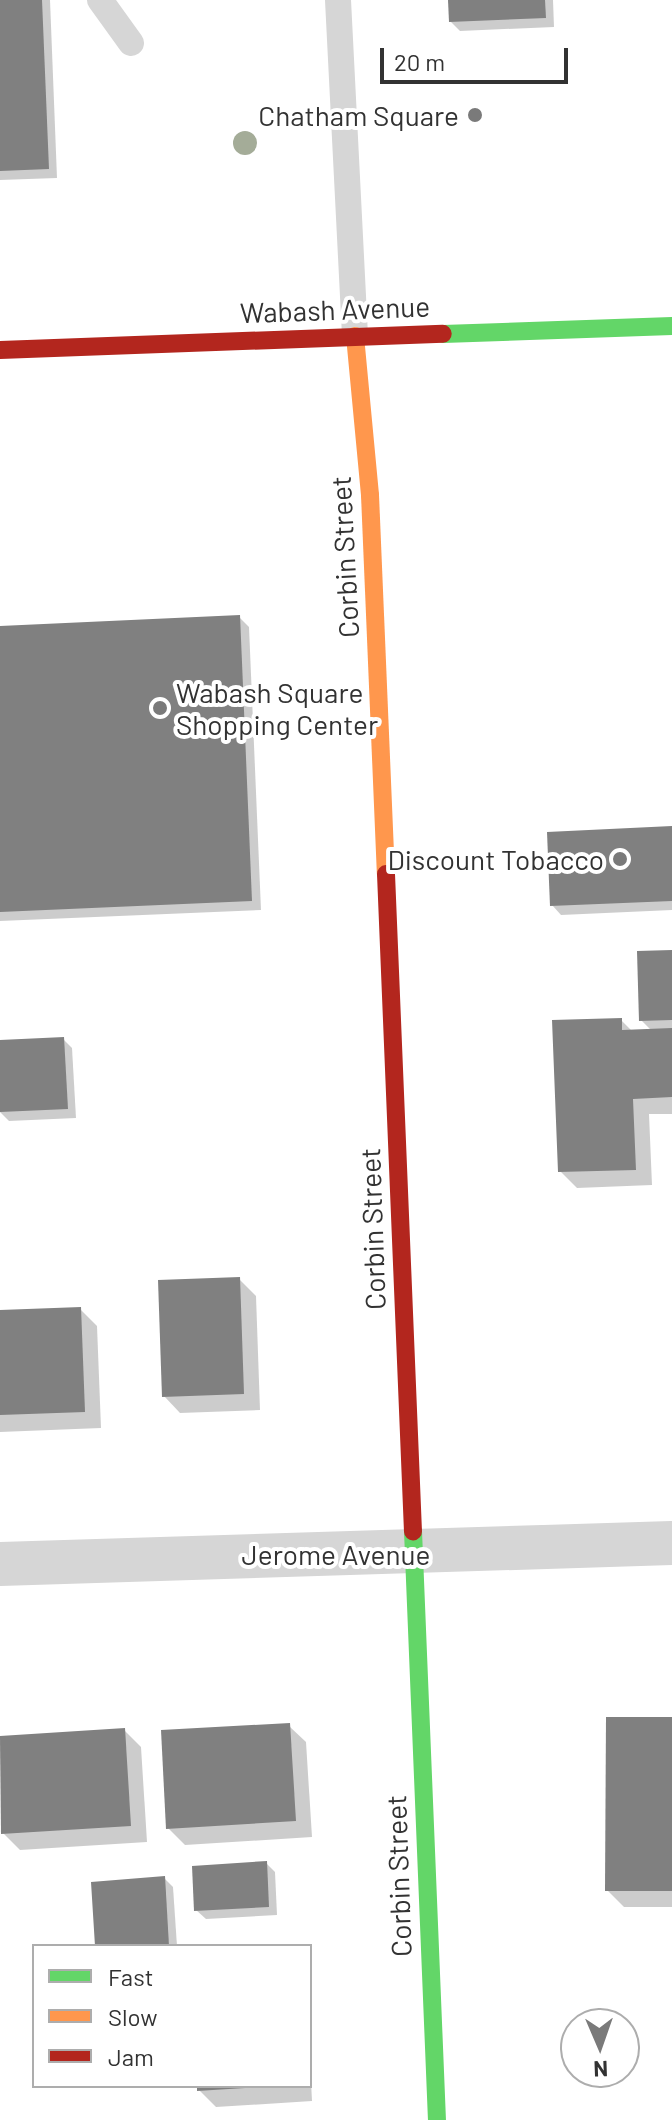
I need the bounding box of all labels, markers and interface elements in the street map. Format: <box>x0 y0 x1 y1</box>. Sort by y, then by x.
scale bar <box>384 32 572 82</box>
text: 20 m <box>394 47 445 76</box>
place label: Chatham Square <box>258 98 459 132</box>
marker: Chatham Square <box>466 106 484 124</box>
street label: Wabash Avenue <box>239 289 431 329</box>
street label: Corbin Street <box>323 475 365 639</box>
place label: Wabash Square Shopping Center <box>176 675 378 741</box>
marker: Wabash Square Shopping Center <box>151 699 169 717</box>
place label: Discount Tobacco <box>387 842 604 876</box>
marker: Discount Tobacco <box>611 850 629 868</box>
street label: Corbin Street <box>352 1147 392 1311</box>
street label: Jerome Avenue <box>242 1537 430 1571</box>
street label: Corbin Street <box>378 1794 418 1958</box>
legend <box>32 1944 312 2088</box>
text: Fast <box>108 1962 153 1991</box>
text: Slow <box>108 2002 157 2031</box>
north arrow <box>560 2008 640 2088</box>
text: Jam <box>108 2042 154 2071</box>
text: N <box>593 2057 609 2083</box>

